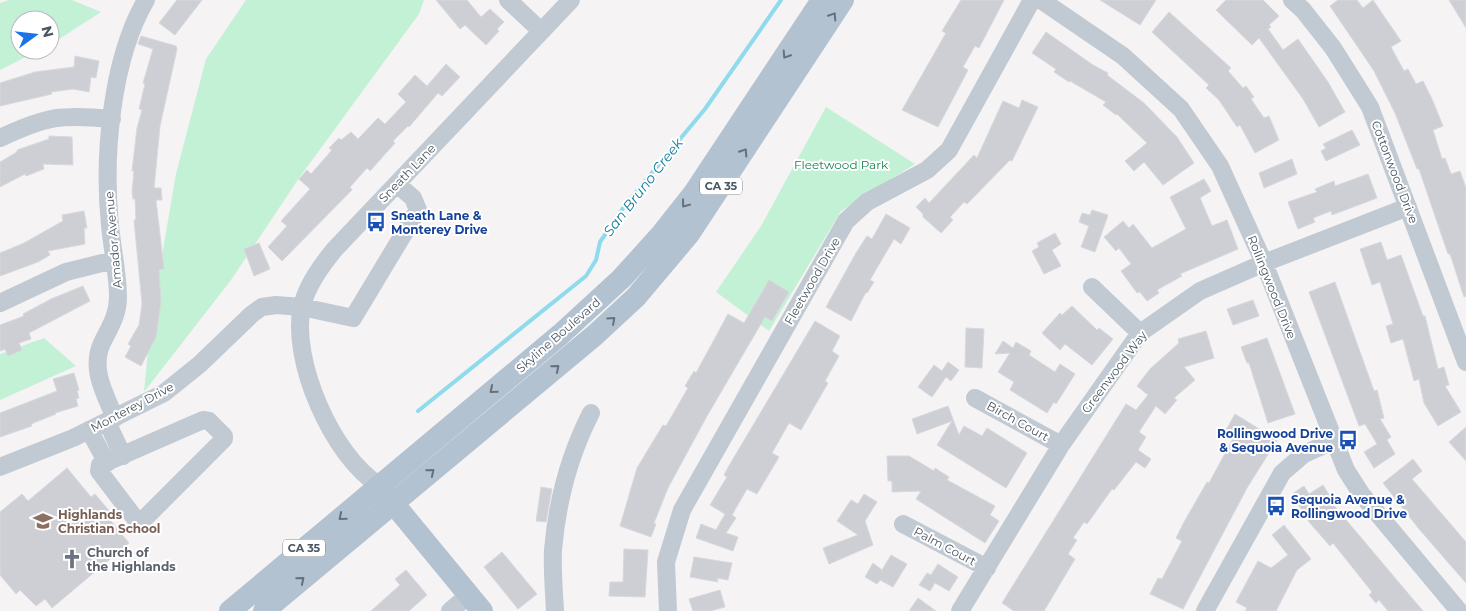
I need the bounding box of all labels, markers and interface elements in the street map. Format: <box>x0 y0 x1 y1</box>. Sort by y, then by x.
north arrow <box>10 10 60 60</box>
one-way arrow <box>827 12 836 21</box>
text: N <box>37 24 58 39</box>
one-way arrow <box>783 50 792 59</box>
street label: Cottonwood Drive <box>1369 119 1421 225</box>
water label: San Bruno Creek <box>599 134 687 240</box>
street label: Sneath Lane <box>375 141 439 205</box>
one-way arrow <box>737 148 747 157</box>
park label: Fleetwood Park <box>794 157 889 172</box>
road number: CA 35 <box>700 178 742 195</box>
street label: Amador Avenue <box>101 191 125 289</box>
one-way arrow <box>682 198 691 208</box>
place label: Sneath Lane & Monterey Drive <box>391 208 488 237</box>
bus stop icon: Sneath Lane & Monterey Drive <box>365 211 387 233</box>
street label: Rollingwood Drive <box>1244 233 1300 341</box>
street label: Fleetwood Drive <box>781 235 843 327</box>
street label: Skyline Boulevard <box>513 294 603 376</box>
one-way arrow <box>606 317 615 326</box>
street label: Greenwood Way <box>1078 328 1150 416</box>
one-way arrow <box>550 365 559 373</box>
street label: Monterey Drive <box>88 379 176 435</box>
one-way arrow <box>490 385 499 393</box>
street label: Birch Court <box>984 398 1052 444</box>
place label: Rollingwood Drive & Sequoia Avenue <box>1217 426 1333 455</box>
bus stop icon: Rollingwood Drive & Sequoia Avenue <box>1337 429 1359 451</box>
one-way arrow <box>425 469 434 477</box>
place label: Sequoia Avenue & Rollingwood Drive <box>1291 492 1407 521</box>
bus stop icon: Sequoia Avenue & Rollingwood Drive <box>1265 495 1287 517</box>
place label: Highlands Christian School <box>58 507 160 536</box>
school or university icon: Highlands Christian School <box>32 510 54 532</box>
one-way arrow <box>338 511 347 520</box>
street label: Palm Court <box>911 523 979 569</box>
road number: CA 35 <box>283 540 325 556</box>
place label: Church of the Highlands <box>87 545 176 574</box>
church icon: Church of the Highlands <box>61 548 83 570</box>
one-way arrow <box>296 576 305 585</box>

